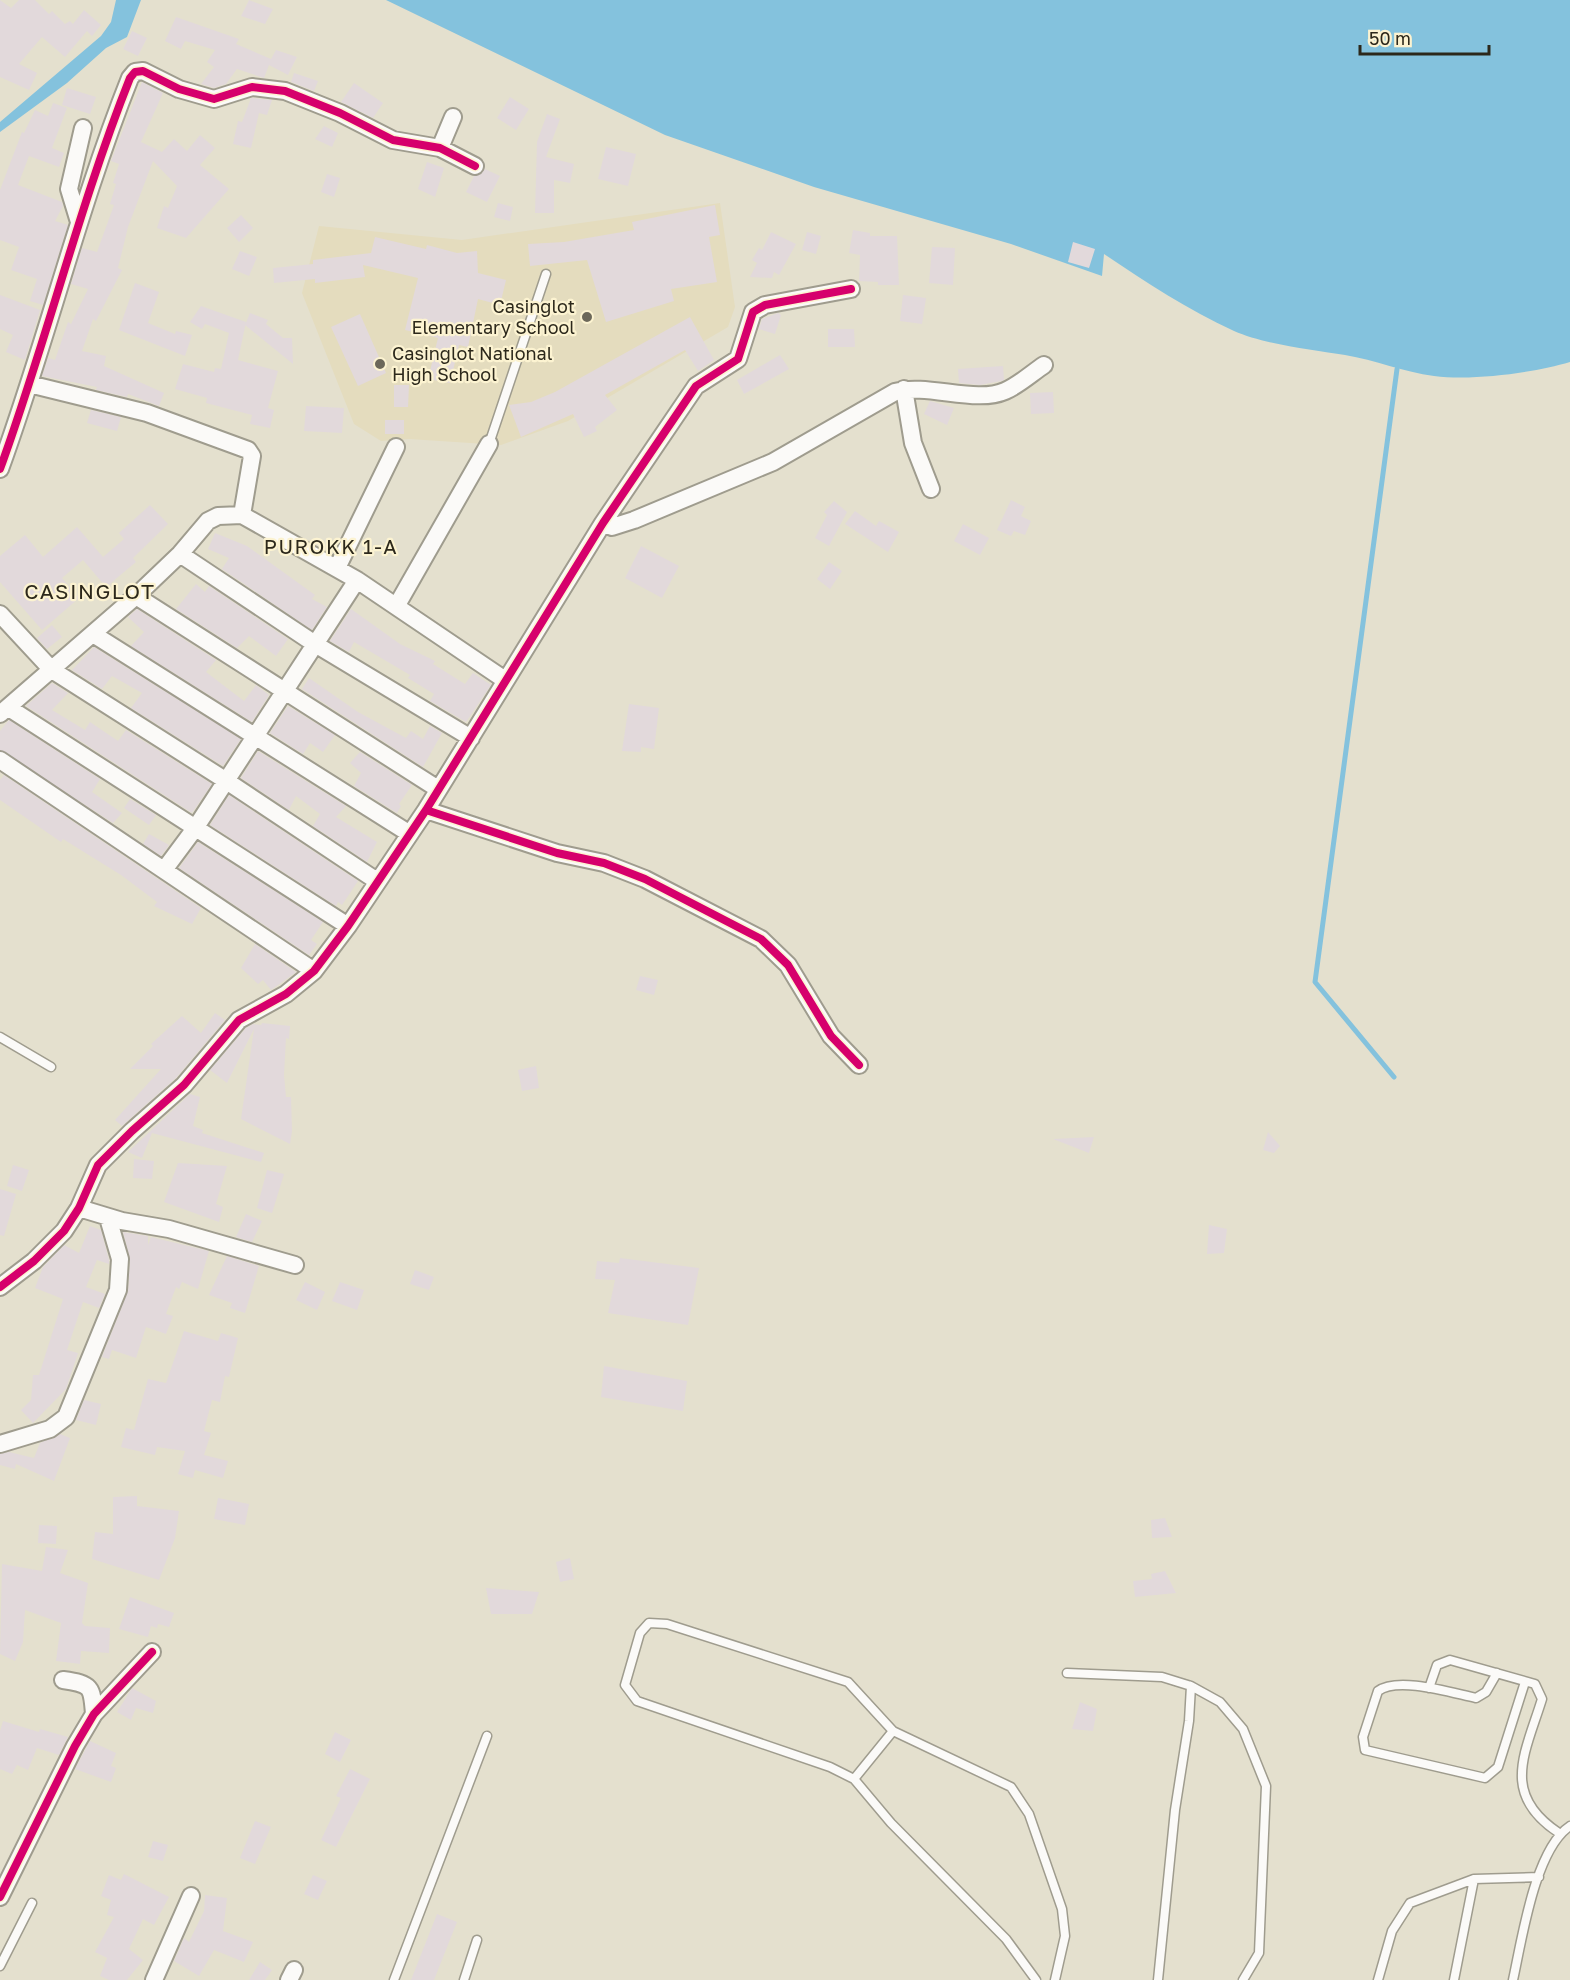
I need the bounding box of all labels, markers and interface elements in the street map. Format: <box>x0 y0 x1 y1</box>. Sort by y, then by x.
scale bar <box>1360 18 1489 56</box>
text: 50 m <box>1369 27 1411 49</box>
place label: Casinglot Elementary School <box>411 295 575 338</box>
marker: Casinglot Elementary School <box>580 310 594 324</box>
place label: Casinglot National High School <box>392 342 553 385</box>
marker: Casinglot National High School <box>373 357 387 371</box>
district label: PUROKK 1-A <box>264 534 398 558</box>
district label: CASINGLOT <box>24 578 156 604</box>

